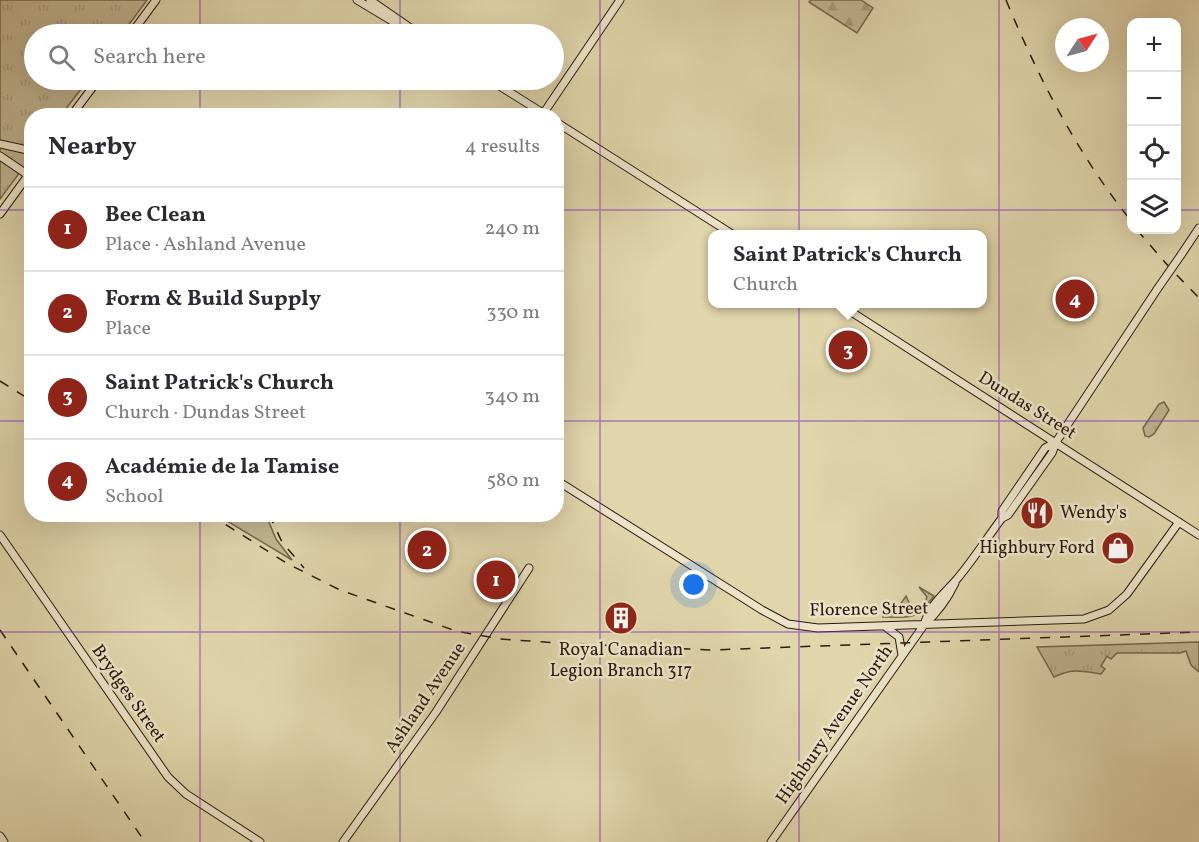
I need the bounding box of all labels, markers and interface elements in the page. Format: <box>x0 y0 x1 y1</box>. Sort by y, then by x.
north arrow <box>1055 18 1109 72</box>
map controls <box>1127 18 1181 234</box>
button: + <box>1127 18 1181 72</box>
search box <box>24 24 564 90</box>
icon: search <box>45 41 78 74</box>
text: Search here <box>93 42 206 73</box>
button: − <box>1127 72 1181 126</box>
button: locate <box>1127 126 1181 180</box>
text: Nearby <box>48 129 137 165</box>
text: 4 results <box>465 133 540 161</box>
button: layers <box>1127 180 1181 234</box>
text: Bee Clean <box>105 200 206 231</box>
text: 1 <box>63 215 72 243</box>
text: 240 m <box>485 215 540 243</box>
popup <box>708 230 987 308</box>
text: Place · Ashland Avenue <box>105 231 306 259</box>
text: Saint Patrick's Church <box>733 240 962 271</box>
text: Church <box>733 271 798 299</box>
pin: 4 <box>1056 276 1094 322</box>
text: Form & Build Supply <box>105 284 321 315</box>
text: 2 <box>62 299 73 327</box>
text: 330 m <box>486 299 540 327</box>
text: Place <box>105 315 151 343</box>
pin: 3 <box>828 328 868 372</box>
street label: Dundas Street <box>973 366 1081 446</box>
text: Saint Patrick's Church <box>105 368 334 399</box>
text: 3 <box>62 383 73 411</box>
text: 340 m <box>484 383 540 411</box>
text: Church · Dundas Street <box>105 399 306 427</box>
text: Académie de la Tamise <box>105 452 339 483</box>
text: 4 <box>61 467 74 495</box>
text: 580 m <box>487 467 540 495</box>
text: School <box>105 483 163 511</box>
restaurant icon: Wendy's <box>1019 495 1055 531</box>
place label: Wendy's <box>1060 501 1127 526</box>
pin: 2 <box>408 528 446 572</box>
shop icon: Highbury Ford <box>1100 530 1136 566</box>
place label: Highbury Ford <box>979 536 1095 561</box>
pin: 1 <box>476 558 516 602</box>
your location <box>679 570 708 599</box>
street label: Florence Street <box>809 596 929 624</box>
building icon: Royal Canadian Legion Branch 317 <box>603 600 639 636</box>
street label: Ashland Avenue <box>380 638 472 758</box>
place label: Royal Canadian Legion Branch 317 <box>550 638 692 684</box>
street label: Brydges Street <box>85 640 171 748</box>
street label: Highbury Avenue North <box>770 640 900 810</box>

